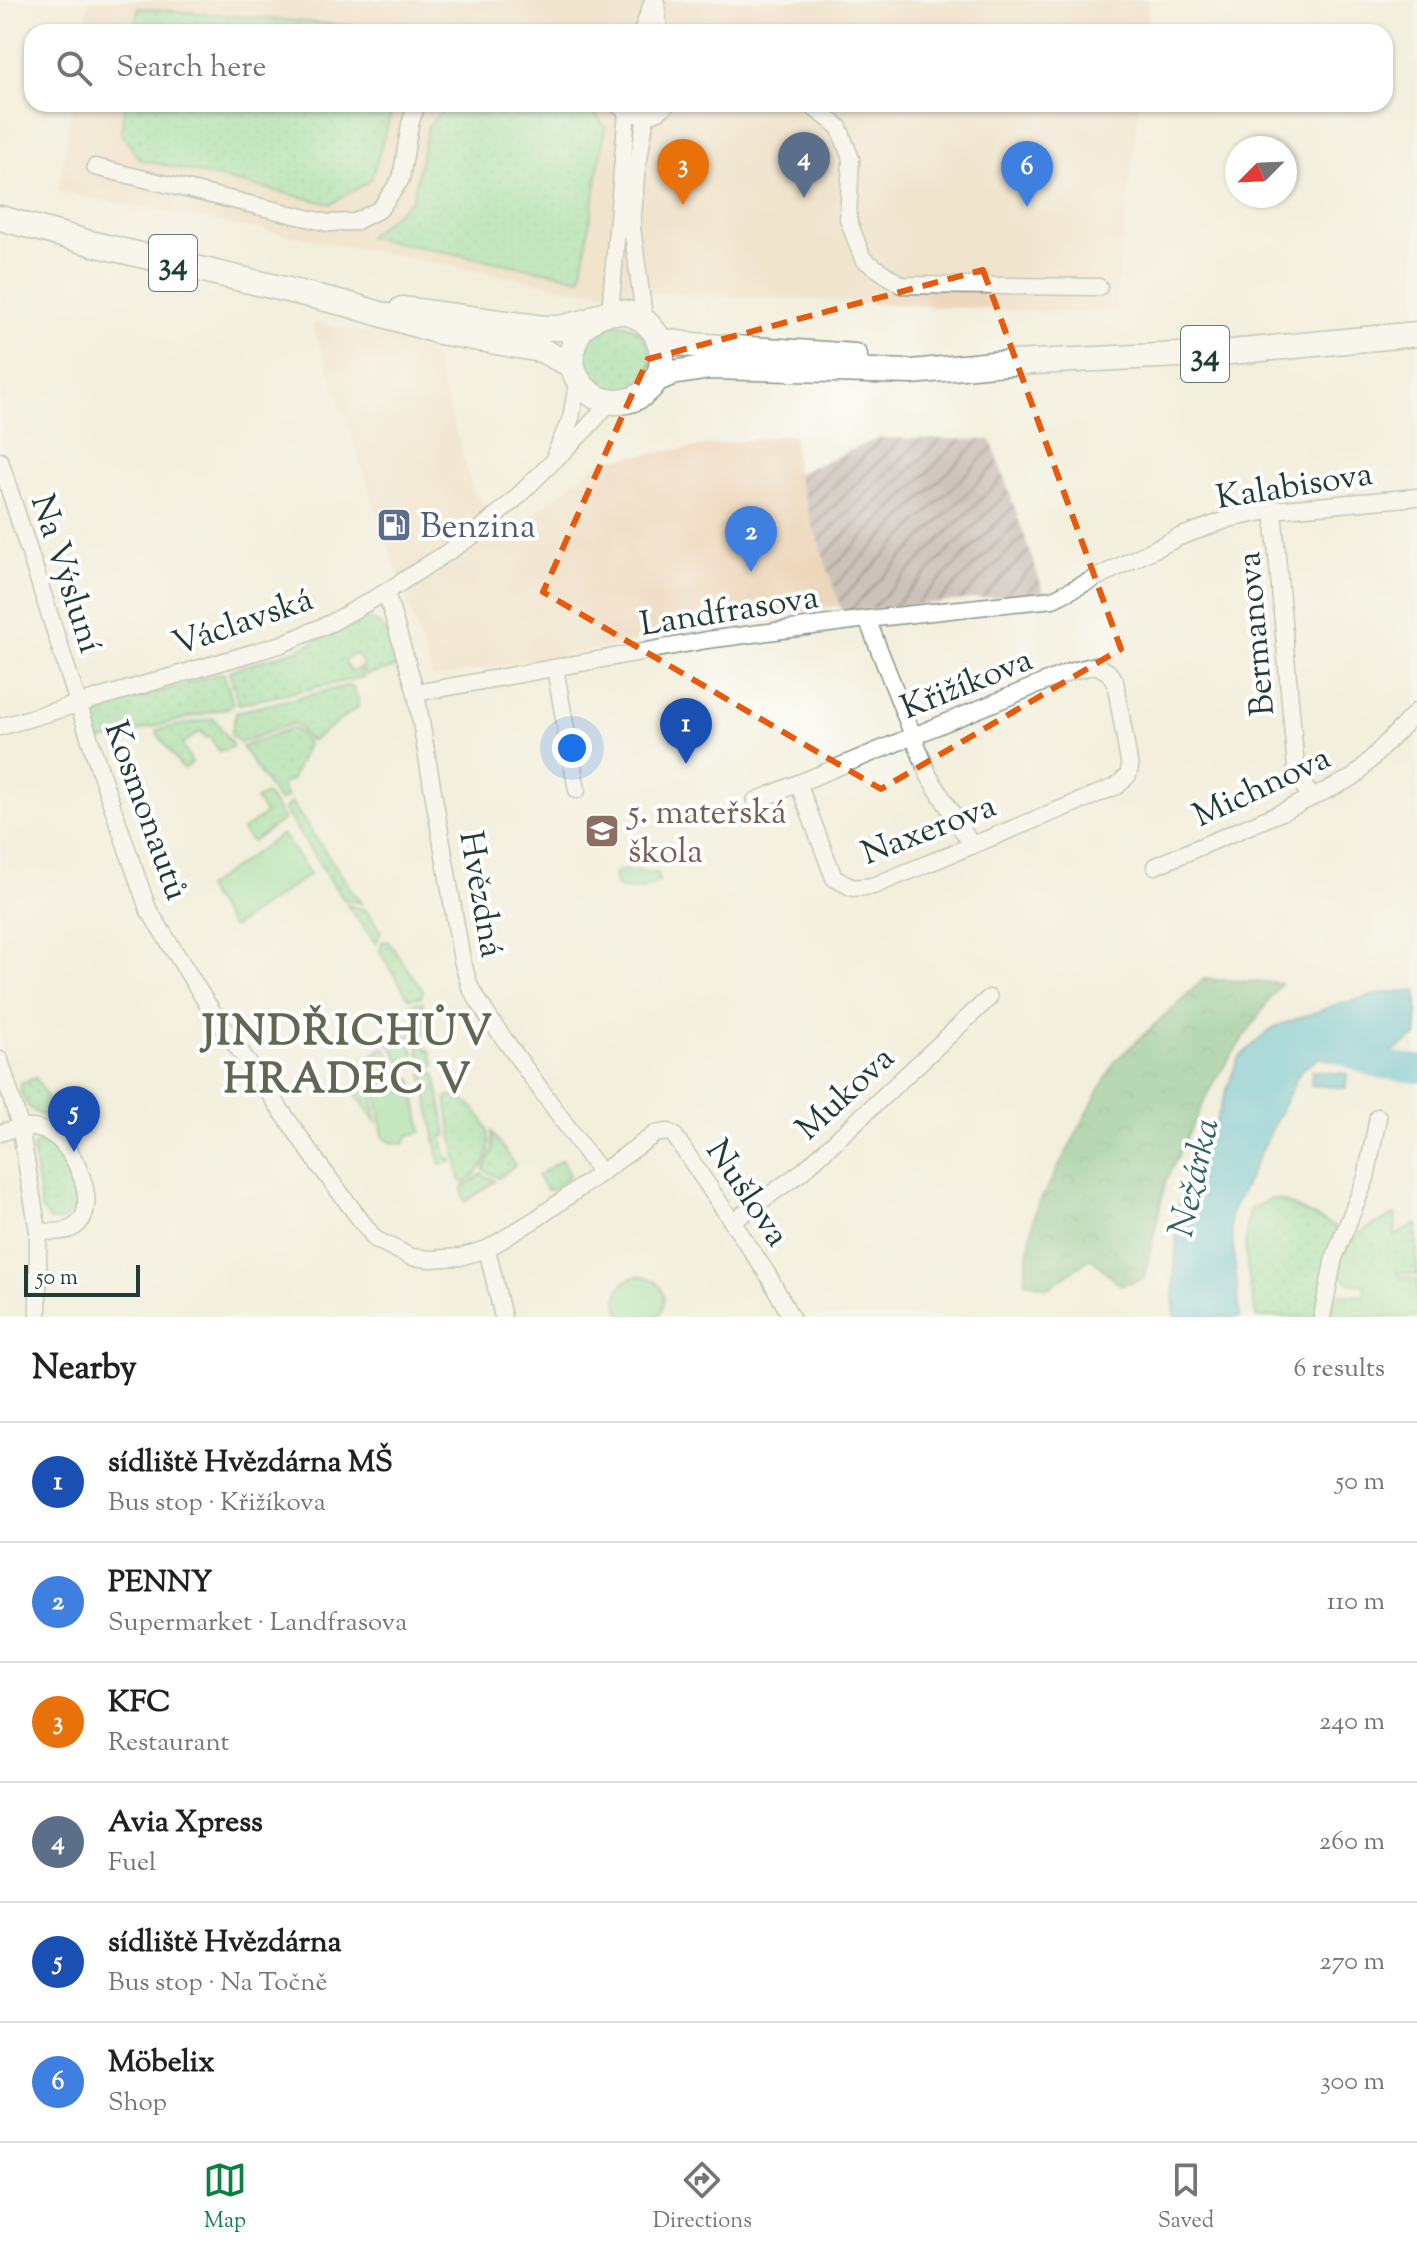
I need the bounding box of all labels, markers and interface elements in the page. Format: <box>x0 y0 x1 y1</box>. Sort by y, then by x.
search box <box>24 24 1393 112</box>
icon: search <box>52 46 96 90</box>
text: Search here <box>116 47 266 90</box>
pin: 4 <box>778 132 830 198</box>
north arrow <box>1225 136 1297 208</box>
pin: 3 <box>657 139 709 205</box>
pin: 6 <box>1001 141 1053 207</box>
road number: 34 <box>149 235 197 291</box>
road number: 34 <box>1181 326 1229 382</box>
street label: Kalabisova <box>1213 451 1376 524</box>
street label: Na Výsluní <box>16 488 113 660</box>
place label: Benzina <box>420 504 536 553</box>
fuel station icon: Benzina <box>375 506 413 544</box>
pin: 2 <box>725 506 777 572</box>
street label: Bermanova <box>1226 550 1289 718</box>
street label: Landfrasova <box>637 574 822 651</box>
street label: Václavská <box>166 576 320 670</box>
street label: Křižíkova <box>894 637 1040 734</box>
pin: 1 <box>660 698 712 764</box>
street label: Kosmonautů <box>90 715 200 908</box>
your location <box>552 728 592 768</box>
street label: Michnova <box>1186 735 1339 841</box>
street label: Naxerova <box>855 783 1004 879</box>
place label: 5. mateřská škola <box>626 790 787 878</box>
school or university icon: 5. mateřská škola <box>583 812 621 850</box>
street label: Hvězdná <box>444 828 515 962</box>
district label: JINDŘICHŮV HRADEC V <box>199 1004 494 1112</box>
street label: Mukova <box>786 1036 907 1153</box>
pin: 5 <box>48 1086 100 1152</box>
water label: Nežárka <box>1157 1113 1235 1242</box>
street label: Nušlova <box>692 1130 800 1257</box>
scale bar <box>24 1261 140 1297</box>
text: 50 m <box>36 1263 78 1295</box>
text: Nearby <box>32 1345 137 1394</box>
text: 6 results <box>1293 1351 1385 1388</box>
text: sídliště Hvězdárna MŠ <box>108 1442 393 1485</box>
text: 1 <box>54 1464 62 1501</box>
text: 50 m <box>1335 1464 1385 1501</box>
text: Bus stop · Křižíkova <box>108 1485 326 1522</box>
text: PENNY <box>108 1562 212 1605</box>
text: 2 <box>52 1584 64 1621</box>
text: 110 m <box>1327 1584 1385 1621</box>
text: Supermarket · Landfrasova <box>108 1605 407 1642</box>
text: KFC <box>108 1682 171 1725</box>
text: 3 <box>53 1704 63 1741</box>
text: 240 m <box>1319 1704 1385 1741</box>
text: Restaurant <box>108 1725 229 1762</box>
text: Avia Xpress <box>108 1802 263 1845</box>
text: 4 <box>51 1824 65 1861</box>
text: 260 m <box>1319 1824 1385 1861</box>
text: Fuel <box>108 1845 156 1882</box>
text: sídliště Hvězdárna <box>108 1922 341 1965</box>
text: 5 <box>54 1944 62 1981</box>
text: 270 m <box>1320 1944 1385 1981</box>
text: Bus stop · Na Točně <box>108 1965 328 2002</box>
text: Möbelix <box>108 2042 215 2085</box>
text: 6 <box>52 2064 64 2101</box>
text: 300 m <box>1320 2064 1385 2101</box>
text: Shop <box>108 2085 167 2122</box>
tab: Map <box>203 2158 247 2238</box>
tab: Directions <box>653 2158 752 2238</box>
tab: Saved <box>1158 2158 1214 2238</box>

